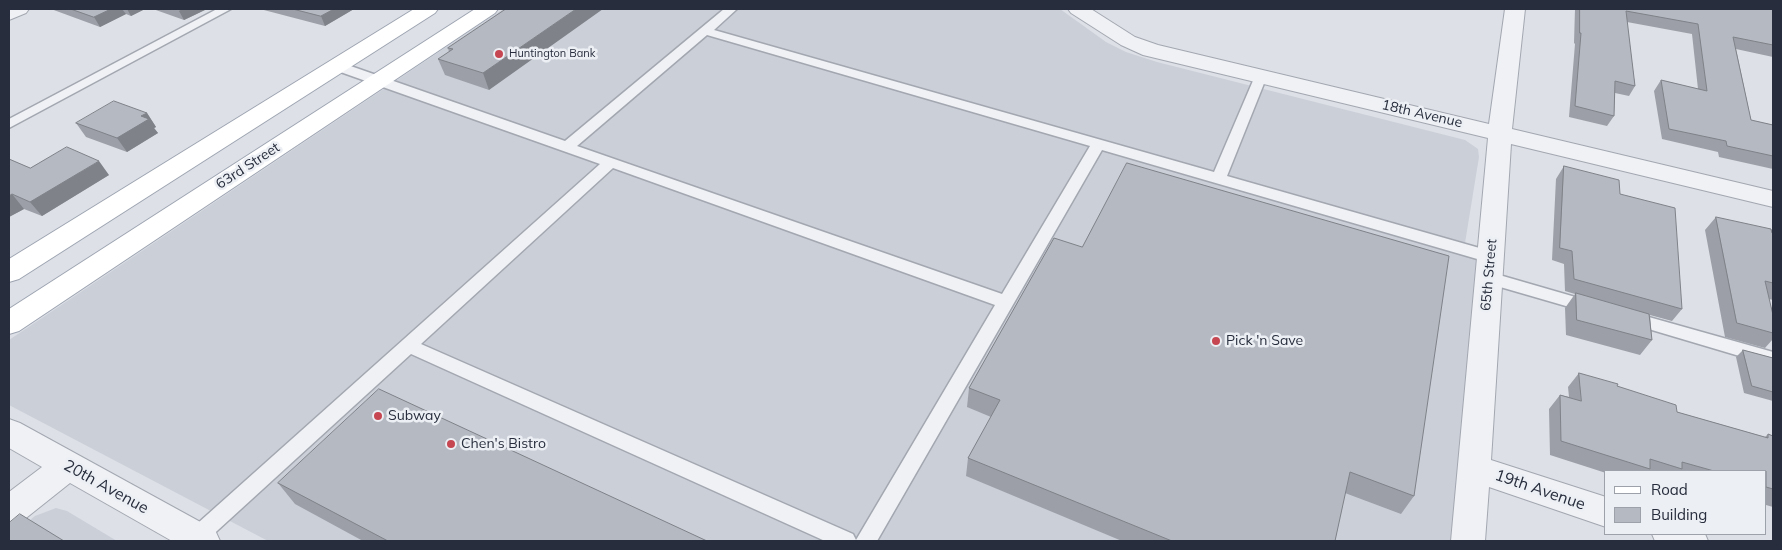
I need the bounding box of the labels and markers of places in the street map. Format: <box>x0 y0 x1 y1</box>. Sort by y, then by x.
place label: Huntington Bank <box>509 47 595 61</box>
marker: Huntington Bank <box>493 48 505 60</box>
place label: Pick 'n Save <box>1226 333 1303 349</box>
marker: Pick 'n Save <box>1210 335 1222 347</box>
place label: Subway <box>388 408 441 424</box>
marker: Subway <box>372 410 384 422</box>
place label: Chen's Bistro <box>461 436 546 452</box>
marker: Chen's Bistro <box>445 438 457 450</box>

